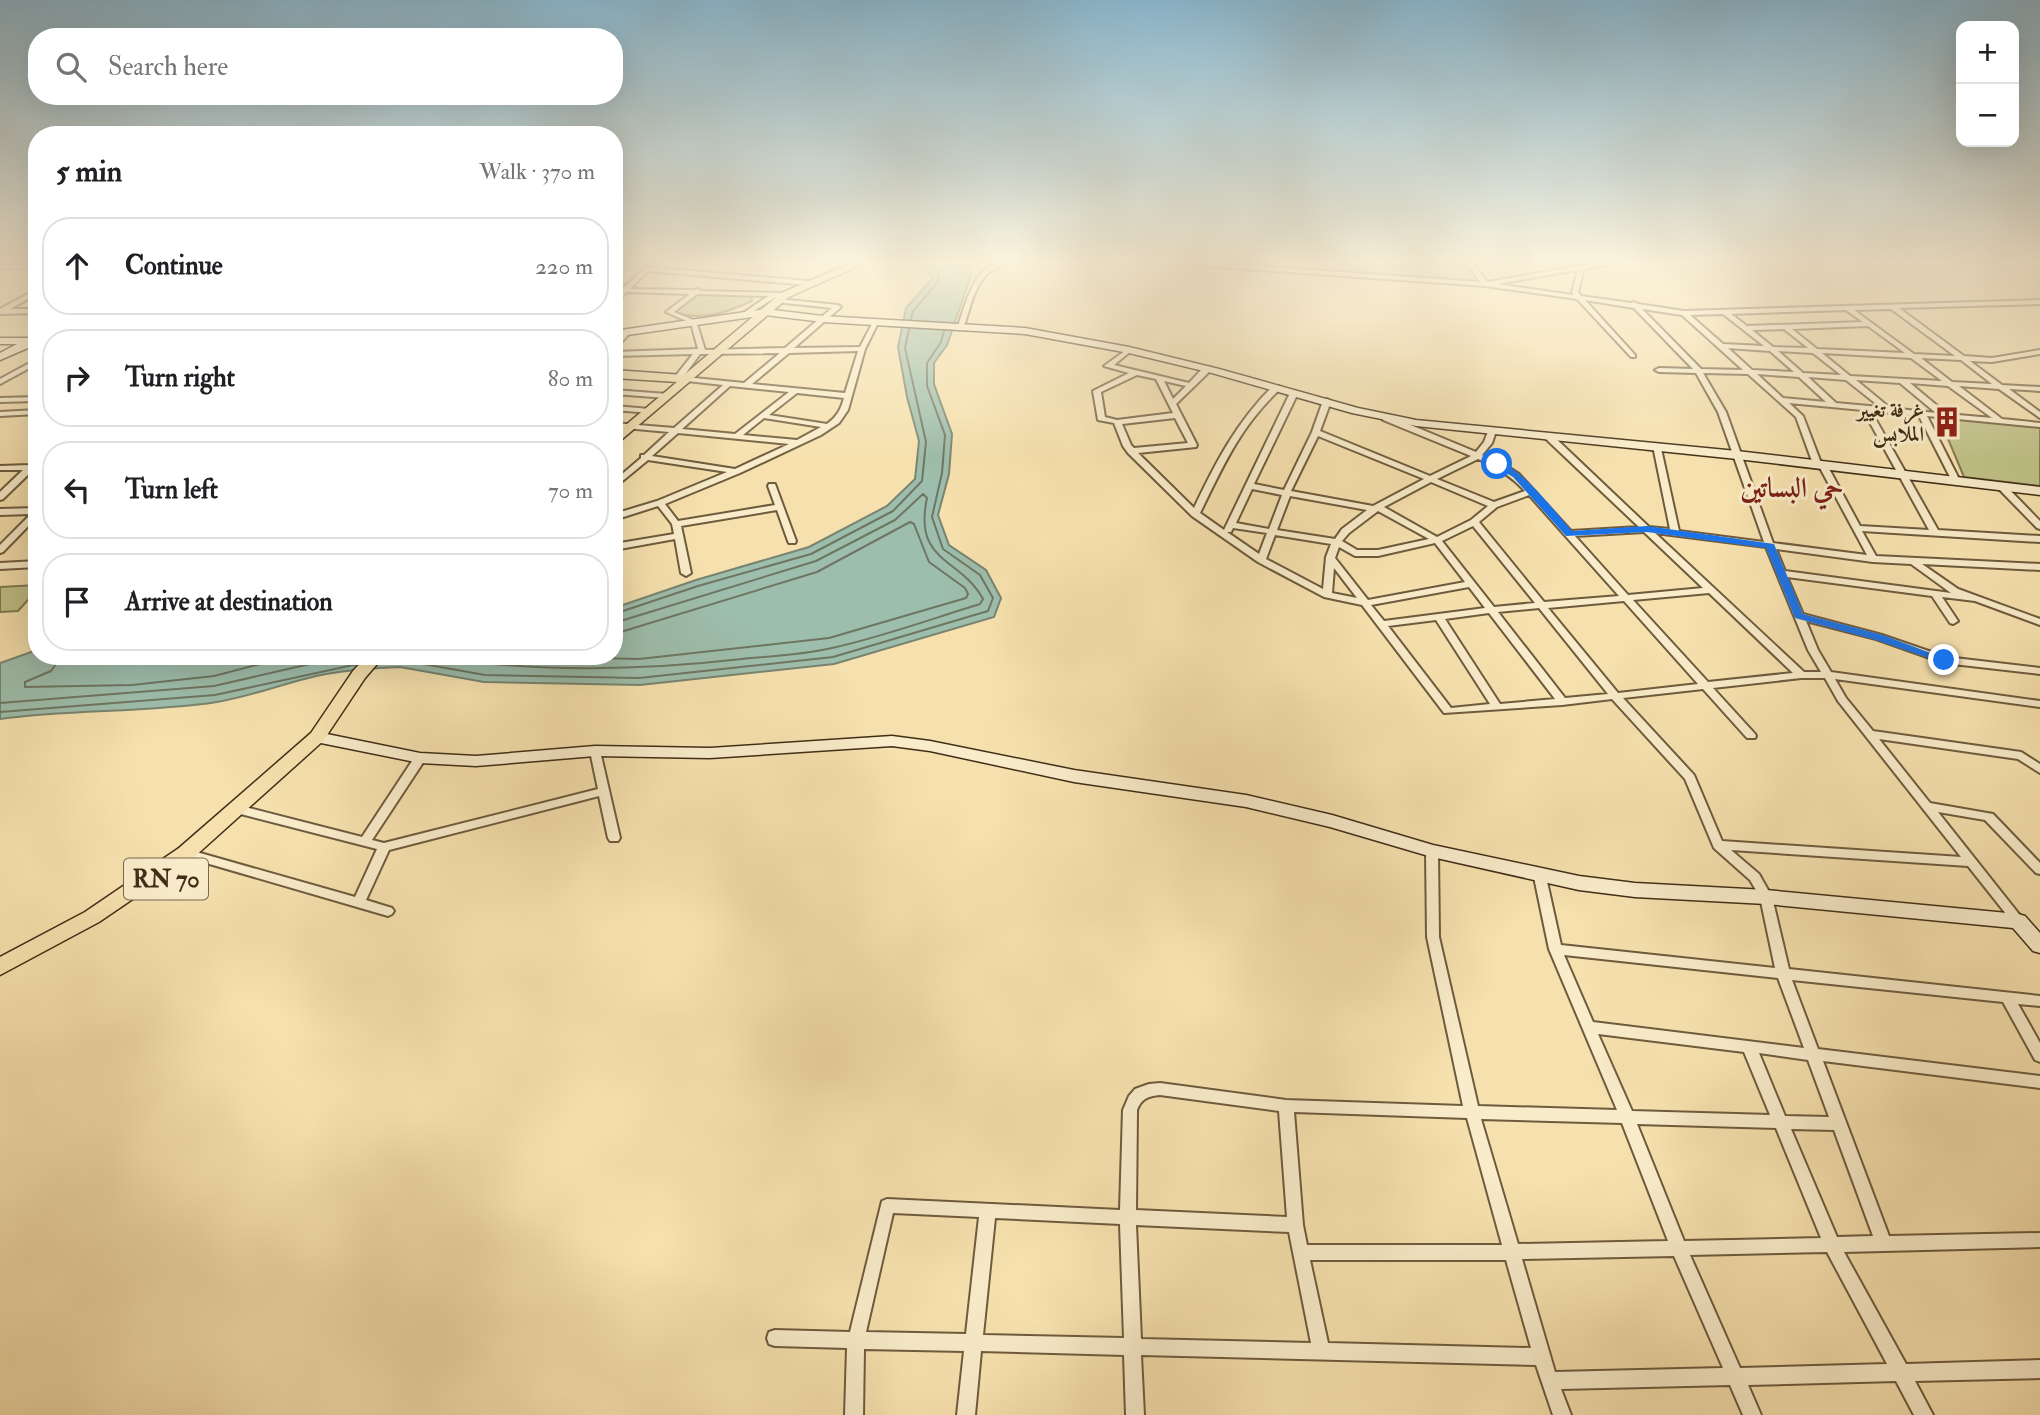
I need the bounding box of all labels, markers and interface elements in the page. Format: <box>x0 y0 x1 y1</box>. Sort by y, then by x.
map controls <box>1956 21 2019 147</box>
button: + <box>1956 21 2019 84</box>
search box <box>28 28 623 105</box>
icon: search <box>52 48 90 86</box>
text: Search here <box>108 51 228 83</box>
button: − <box>1956 84 2019 147</box>
text: 5 min <box>56 153 122 190</box>
text: Walk · 370 m <box>479 157 595 186</box>
icon: ahead <box>58 247 96 285</box>
text: Continue <box>125 250 223 282</box>
text: 220 m <box>535 252 593 281</box>
icon: right <box>58 359 96 397</box>
text: Turn right <box>125 362 235 394</box>
text: 80 m <box>548 364 593 393</box>
place label: غرفة تغيير الملابس <box>1855 397 1924 448</box>
building icon: غرفة تغيير الملابس <box>1930 405 1964 439</box>
route start <box>1481 448 1512 479</box>
icon: left <box>58 471 96 509</box>
district label: حي البساتين <box>1740 471 1844 510</box>
text: Turn left <box>125 474 218 506</box>
text: 70 m <box>548 476 593 505</box>
icon: arrive <box>58 583 96 621</box>
text: Arrive at destination <box>125 586 333 618</box>
route end <box>1928 644 1959 675</box>
road number: RN 70 <box>124 858 208 900</box>

